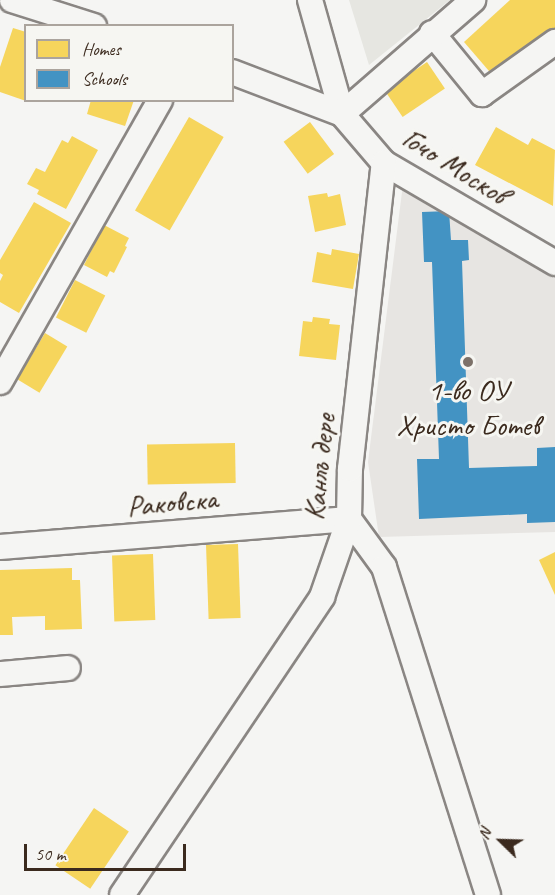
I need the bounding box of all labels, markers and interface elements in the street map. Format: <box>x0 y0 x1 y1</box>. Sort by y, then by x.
legend <box>24 24 234 102</box>
text: Homes <box>82 38 121 60</box>
text: Schools <box>82 68 127 90</box>
street label: Гочо Москов <box>396 120 514 212</box>
marker: 1-во ОУ Христо Ботев <box>461 355 475 369</box>
place label: 1-во ОУ Христо Ботев <box>397 372 539 442</box>
street label: Канлъ дере <box>296 412 342 522</box>
street label: Раковска <box>125 480 219 524</box>
north arrow <box>471 811 531 871</box>
text: N <box>473 826 496 842</box>
scale bar <box>27 832 189 870</box>
text: 50 m <box>35 843 66 865</box>

